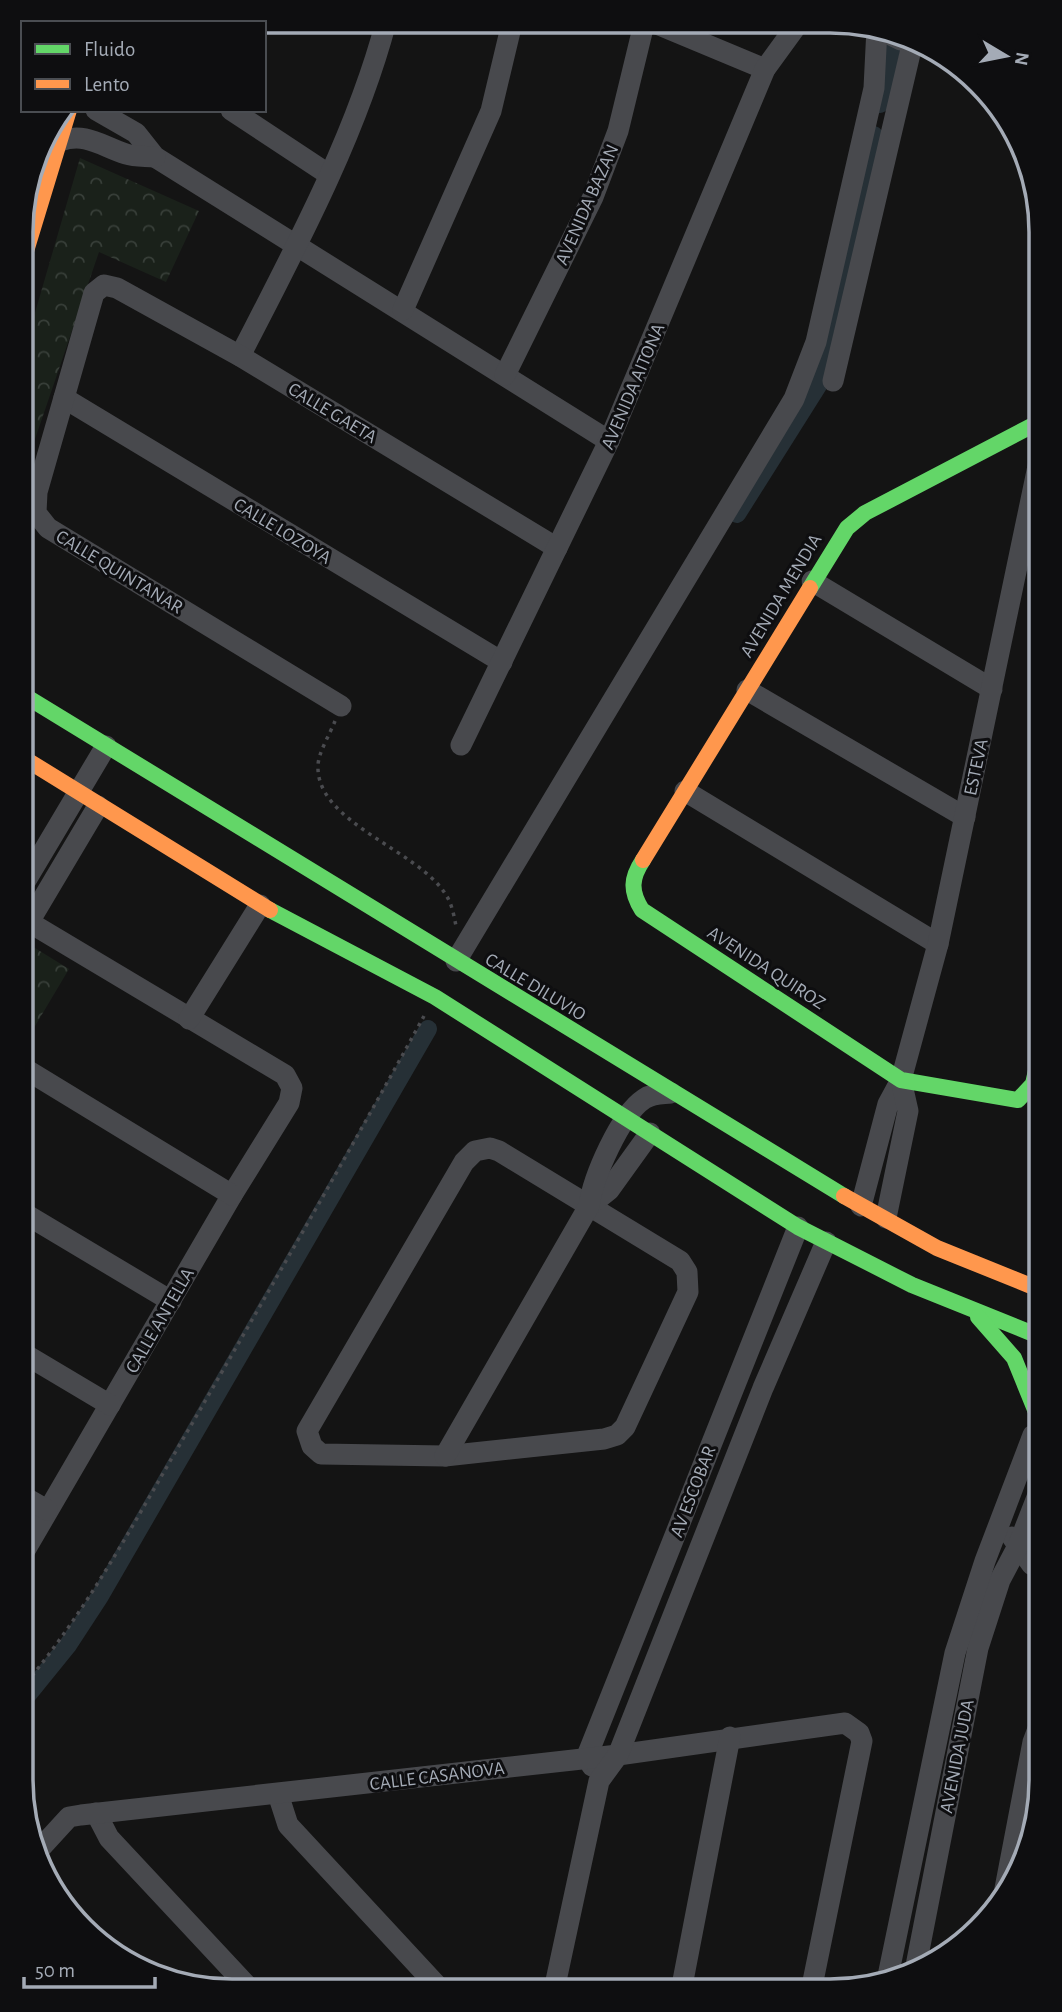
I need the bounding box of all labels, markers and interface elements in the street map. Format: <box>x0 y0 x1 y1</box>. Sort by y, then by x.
legend <box>21 21 266 112</box>
north arrow <box>971 21 1041 91</box>
text: Fluido <box>84 39 135 60</box>
text: N <box>1011 51 1032 67</box>
text: Lento <box>84 74 130 95</box>
street label: AVENIDA BAZAN <box>552 141 622 268</box>
street label: AVENIDA AITONA <box>598 321 669 452</box>
street label: CALLE GAETA <box>285 379 380 447</box>
street label: CALLE LOZOYA <box>230 495 334 568</box>
street label: CALLE QUINTANAR <box>52 527 186 618</box>
street label: AVENIDA MENDIA <box>737 531 826 661</box>
street label: ESTEVA <box>961 737 992 797</box>
street label: AVENIDA QUIROZ <box>704 923 828 1013</box>
street label: CALLE DILUVIO <box>482 950 589 1025</box>
street label: CALLE ANTELLA <box>123 1265 198 1377</box>
street label: AV ESCOBAR <box>667 1443 720 1540</box>
street label: AVENIDA JUDA <box>937 1698 978 1815</box>
street label: CALLE CASANOVA <box>369 1759 506 1794</box>
scale bar <box>24 1946 156 1990</box>
text: 50 m <box>35 1960 75 1981</box>

